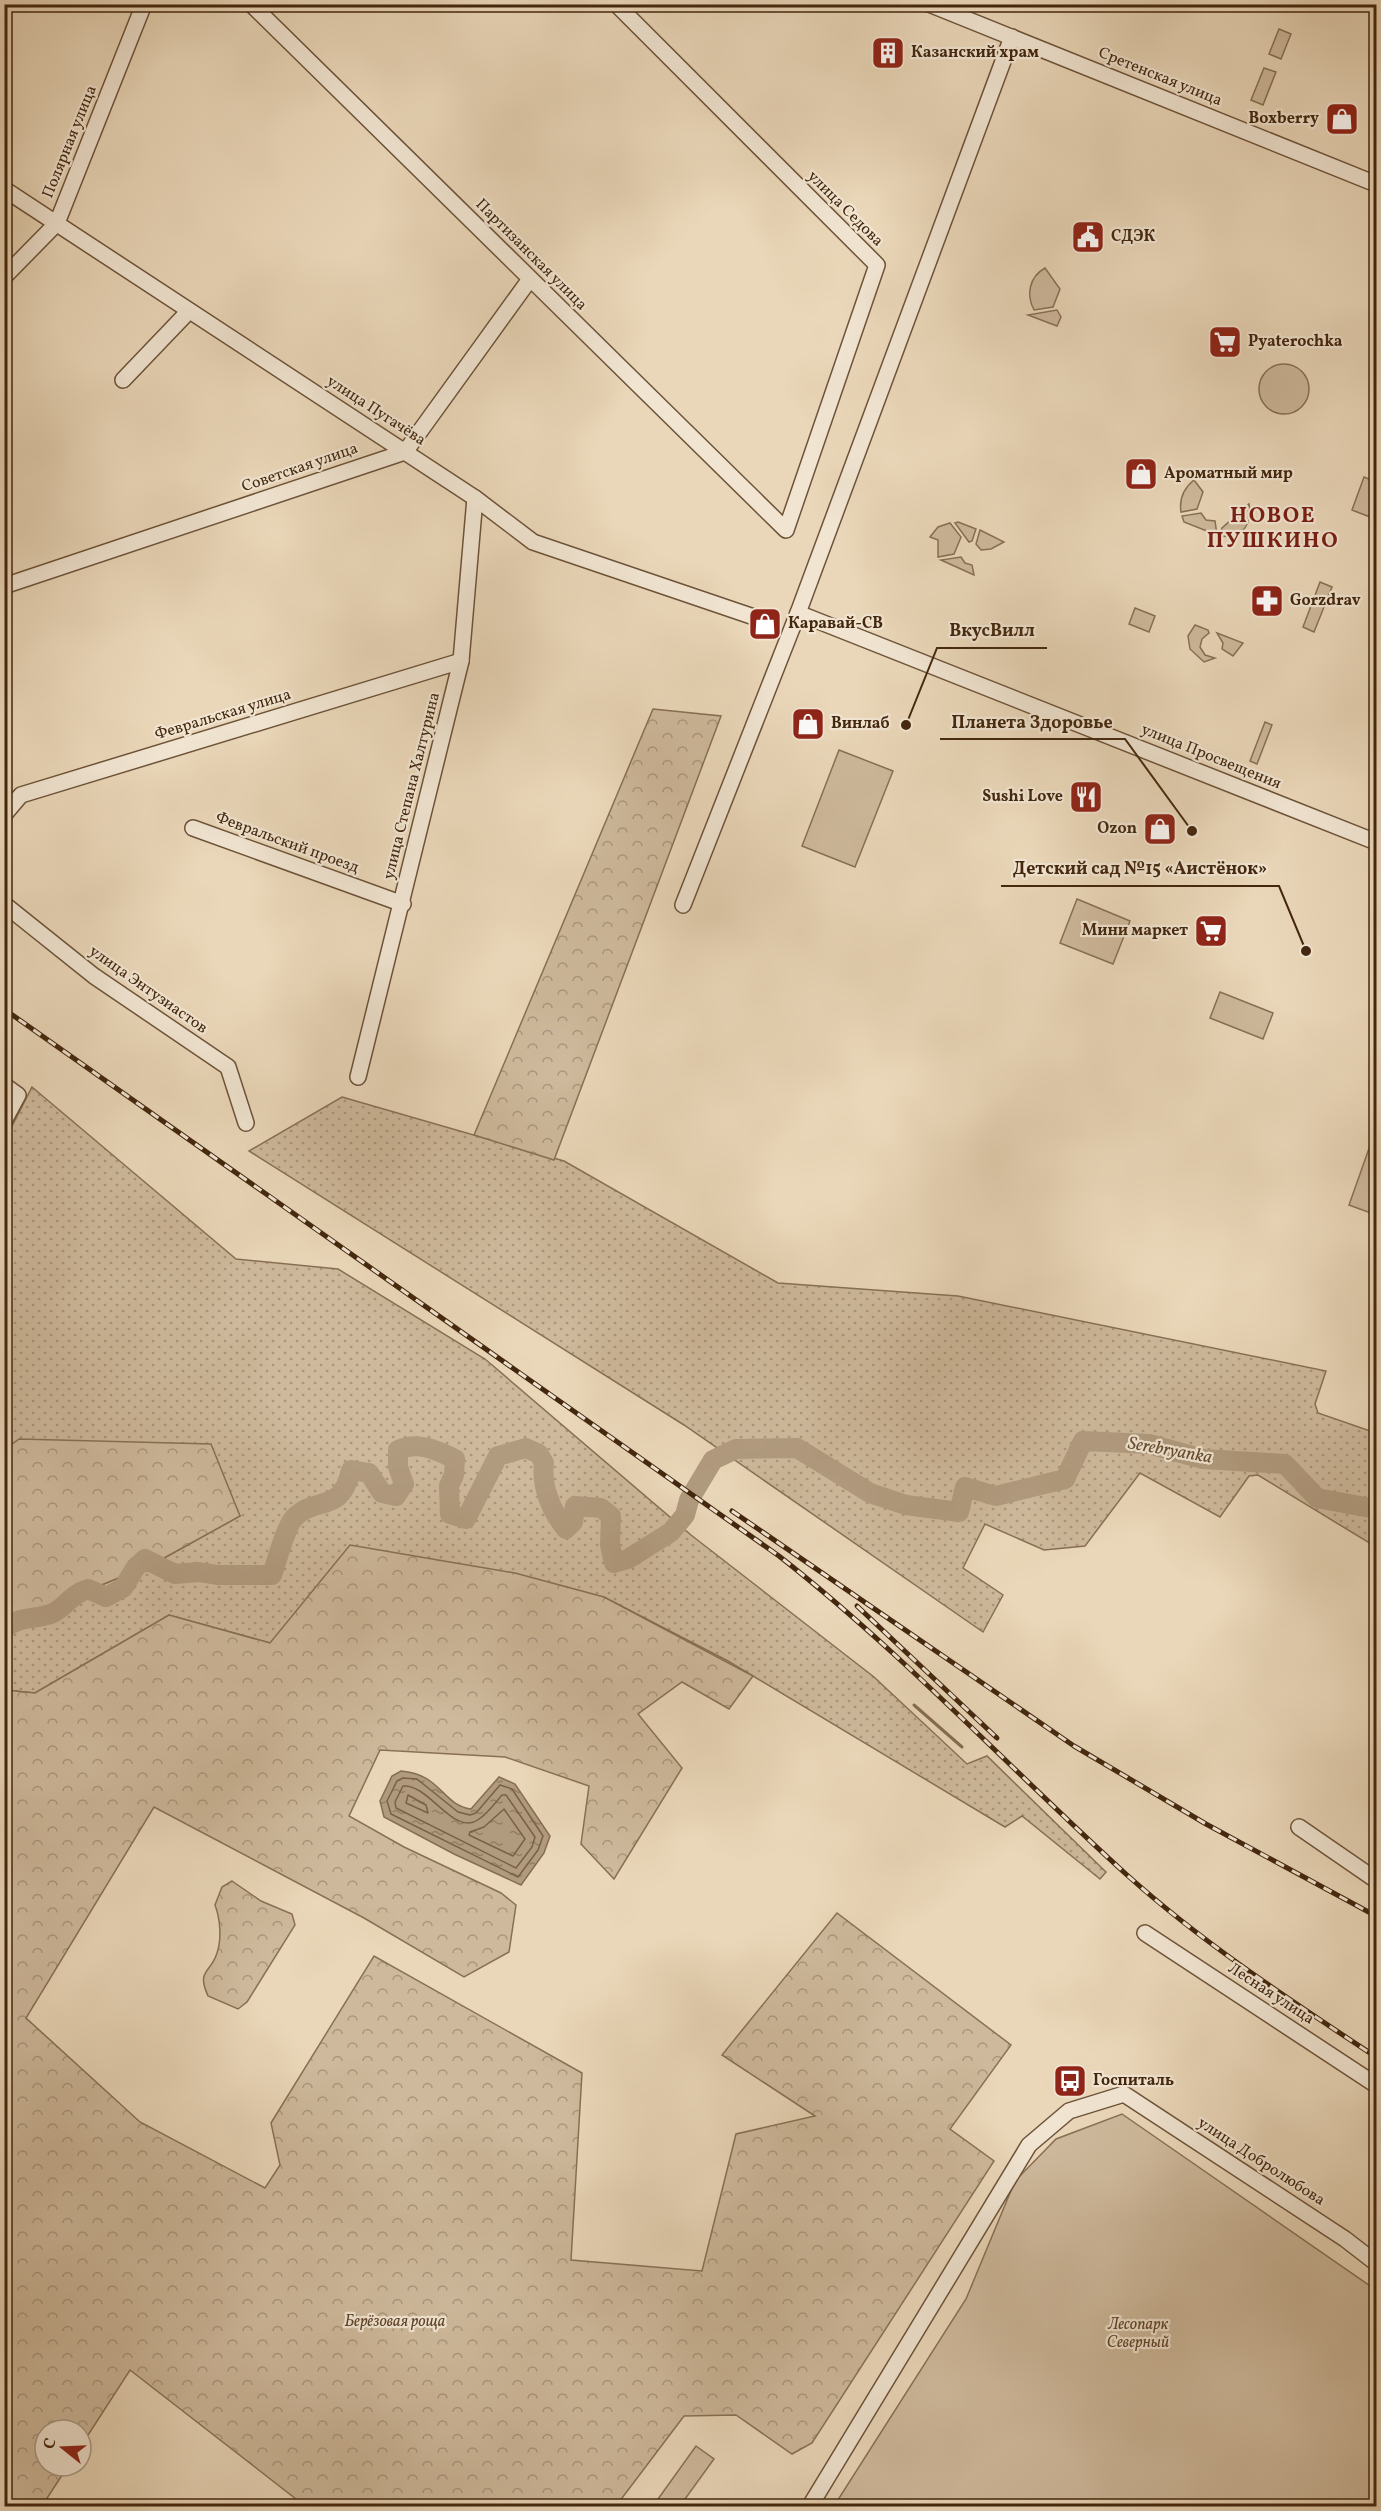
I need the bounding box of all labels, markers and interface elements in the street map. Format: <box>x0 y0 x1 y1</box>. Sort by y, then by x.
building icon: Казанский храм <box>870 35 906 71</box>
place label: Казанский храм <box>911 42 1039 64</box>
street label: Сретенская улица <box>1095 42 1225 112</box>
street label: Полярная улица <box>37 82 103 202</box>
shop icon: Boxberry <box>1324 101 1360 137</box>
place label: Boxberry <box>1248 108 1319 130</box>
street label: улица Седова <box>802 166 888 252</box>
street label: Партизанская улица <box>470 194 592 316</box>
public building icon: СДЭК <box>1070 219 1106 255</box>
place label: СДЭК <box>1111 226 1155 248</box>
supermarket icon: Pyaterochka <box>1207 324 1243 360</box>
place label: Pyaterochka <box>1248 331 1343 353</box>
street label: улица Пугачёва <box>322 371 430 451</box>
street label: Советская улица <box>239 438 361 498</box>
shop icon: Ароматный мир <box>1123 456 1159 492</box>
place label: Ароматный мир <box>1164 463 1293 485</box>
district label: НОВОЕ ПУШКИНО <box>1207 501 1339 557</box>
pharmacy icon: Gorzdrav <box>1249 583 1285 619</box>
place label: Gorzdrav <box>1290 590 1361 612</box>
shop icon: Каравай-СВ <box>747 606 783 642</box>
callout: ВкусВилл <box>937 612 1047 648</box>
place label: Каравай-СВ <box>788 613 883 635</box>
text: ВкусВилл <box>949 619 1035 644</box>
street label: Февральская улица <box>152 684 294 746</box>
street label: улица Степана Халтурина <box>378 690 446 882</box>
callout: Планета Здоровье <box>940 703 1125 739</box>
shop icon: Винлаб <box>790 706 826 742</box>
text: Планета Здоровье <box>951 711 1113 736</box>
place label: Винлаб <box>831 713 890 735</box>
street label: улица Просвещения <box>1138 719 1284 795</box>
restaurant icon: Sushi Love <box>1068 779 1104 815</box>
place label: Sushi Love <box>982 786 1063 808</box>
street label: Февральский проезд <box>212 807 362 879</box>
shop icon: Ozon <box>1142 811 1178 847</box>
place label: Ozon <box>1097 818 1137 840</box>
callout: Детский сад №15 «Аистёнок» <box>1001 850 1279 886</box>
text: Детский сад №15 «Аистёнок» <box>1013 857 1267 882</box>
supermarket icon: Мини маркет <box>1193 913 1229 949</box>
place label: Мини маркет <box>1082 920 1188 942</box>
street label: улица Энтузиастов <box>84 941 212 1039</box>
water label: Serebryanka <box>1126 1431 1214 1471</box>
street label: Лесная улица <box>1224 1958 1318 2030</box>
bus stop icon: Госпиталь <box>1052 2063 1088 2099</box>
place label: Госпиталь <box>1093 2070 1174 2092</box>
street label: улица Добролюбова <box>1193 2113 1329 2212</box>
park label: Берёзовая роща <box>345 2311 446 2333</box>
park label: Лесопарк Северный <box>1107 2314 1169 2354</box>
north arrow <box>33 2418 93 2478</box>
text: С <box>39 2436 63 2452</box>

